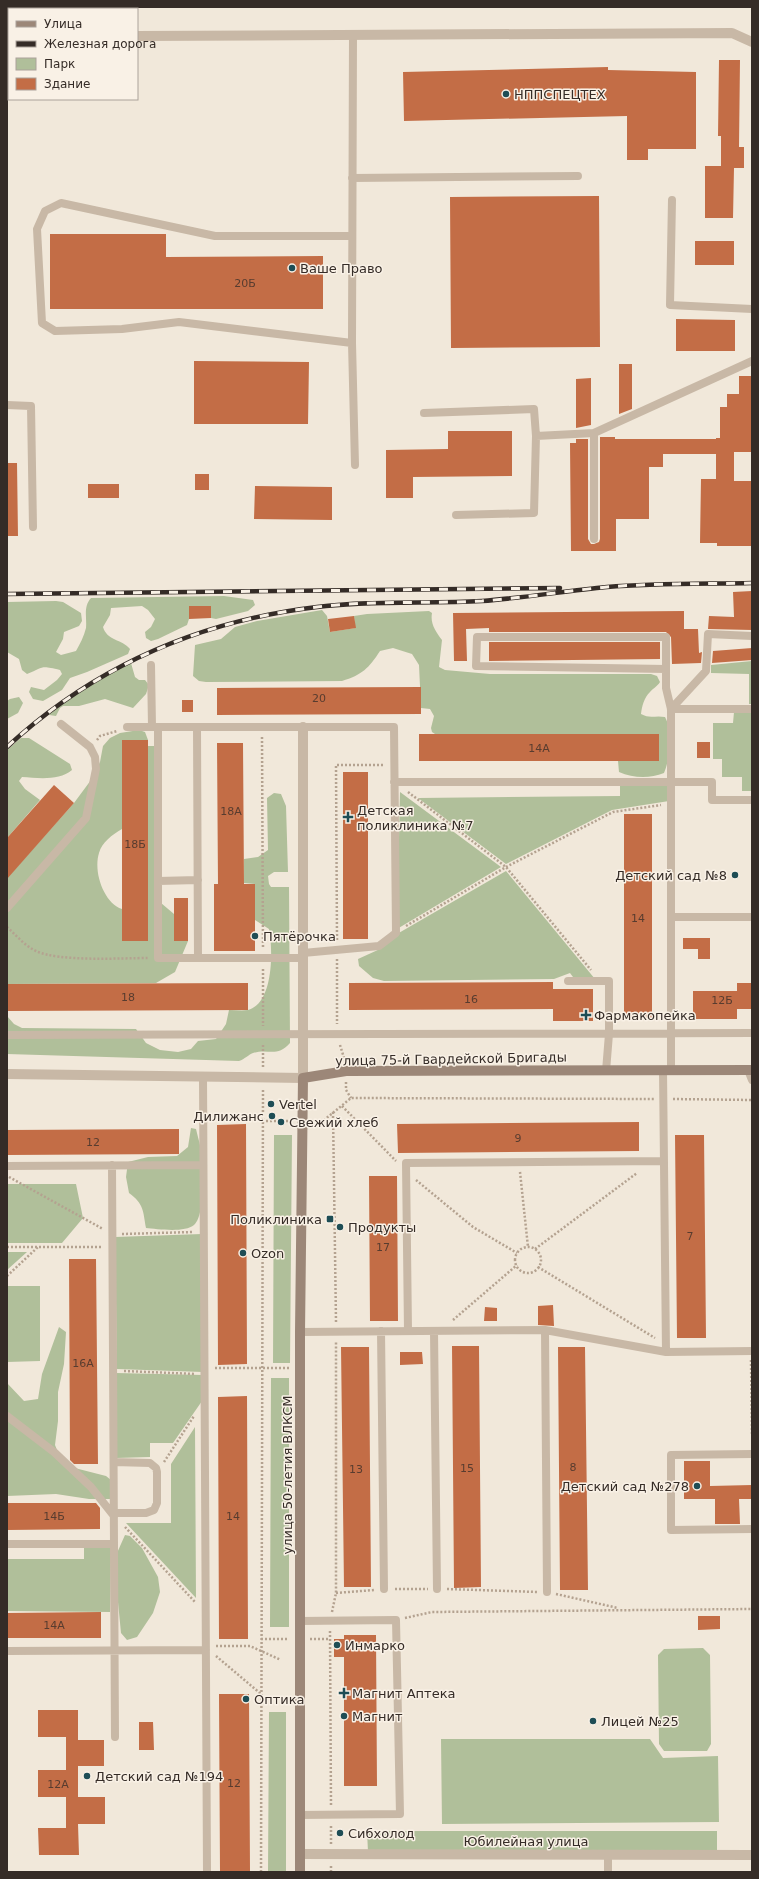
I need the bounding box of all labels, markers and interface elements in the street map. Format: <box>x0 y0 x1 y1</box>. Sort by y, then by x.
legend <box>8 8 138 100</box>
text: Улица <box>44 17 82 31</box>
text: Железная дорога <box>44 37 156 51</box>
text: Парк <box>44 57 75 71</box>
text: Здание <box>44 77 90 91</box>
place label: НППСПЕЦТЕХ <box>514 87 606 102</box>
marker: НППСПЕЦТЕХ <box>501 89 511 99</box>
place label: Ваше Право <box>300 261 383 276</box>
marker: Ваше Право <box>287 263 297 273</box>
house number: 20Б <box>234 277 256 290</box>
house number: 20 <box>312 692 326 705</box>
house number: 14А <box>528 742 550 755</box>
place label: Детская поликлиника №7 <box>357 803 474 833</box>
house number: 18А <box>220 805 242 818</box>
marker: Детская поликлиника №7 <box>342 811 354 823</box>
house number: 18Б <box>124 838 146 851</box>
place label: Детский сад №8 <box>615 868 727 883</box>
marker: Детский сад №8 <box>730 870 740 880</box>
house number: 14 <box>631 912 645 925</box>
place label: Пятёрочка <box>263 929 336 944</box>
marker: Пятёрочка <box>250 931 260 941</box>
house number: 18 <box>121 991 135 1004</box>
house number: 16 <box>464 993 478 1006</box>
house number: 12Б <box>711 994 733 1007</box>
place label: Фармакопейка <box>594 1008 696 1023</box>
marker: Фармакопейка <box>581 1010 591 1020</box>
street label: улица 75-й Гвардейской Бригады <box>335 1049 567 1069</box>
place label: Vertel <box>279 1097 317 1112</box>
marker: Vertel <box>266 1099 276 1109</box>
place label: Дилижанс <box>193 1109 264 1124</box>
marker: Дилижанс <box>267 1111 277 1121</box>
place label: Свежий хлеб <box>289 1115 379 1130</box>
marker: Свежий хлеб <box>276 1117 286 1127</box>
house number: 9 <box>515 1132 522 1145</box>
house number: 12 <box>86 1136 100 1149</box>
place label: Поликлиника <box>230 1212 322 1227</box>
marker: Поликлиника <box>325 1214 335 1224</box>
place label: Продукты <box>348 1220 416 1235</box>
marker: Продукты <box>335 1222 345 1232</box>
house number: 7 <box>687 1230 694 1243</box>
house number: 17 <box>376 1241 390 1254</box>
place label: Ozon <box>251 1246 284 1261</box>
marker: Ozon <box>238 1248 248 1258</box>
house number: 16А <box>72 1357 94 1370</box>
street label: улица 50-летия ВЛКСМ <box>280 1395 295 1555</box>
house number: 8 <box>570 1461 577 1474</box>
house number: 15 <box>460 1462 474 1475</box>
house number: 13 <box>349 1463 363 1476</box>
place label: Детский сад №278 <box>561 1479 689 1494</box>
marker: Детский сад №278 <box>692 1481 702 1491</box>
house number: 14Б <box>43 1510 65 1523</box>
house number: 14 <box>226 1510 240 1523</box>
house number: 14А <box>43 1619 65 1632</box>
place label: Инмарко <box>345 1638 405 1653</box>
marker: Инмарко <box>332 1640 342 1650</box>
place label: Магнит Аптека <box>352 1686 455 1701</box>
marker: Магнит Аптека <box>339 1688 349 1698</box>
place label: Оптика <box>254 1692 305 1707</box>
marker: Оптика <box>241 1694 251 1704</box>
place label: Магнит <box>352 1709 403 1724</box>
marker: Магнит <box>339 1711 349 1721</box>
place label: Лицей №25 <box>601 1714 679 1729</box>
marker: Лицей №25 <box>588 1716 598 1726</box>
place label: Детский сад №194 <box>95 1769 223 1784</box>
marker: Детский сад №194 <box>82 1771 92 1781</box>
house number: 12 <box>227 1777 241 1790</box>
house number: 12А <box>47 1778 69 1791</box>
place label: Сибхолод <box>348 1826 414 1841</box>
marker: Сибхолод <box>335 1828 345 1838</box>
street label: Юбилейная улица <box>464 1834 588 1849</box>

